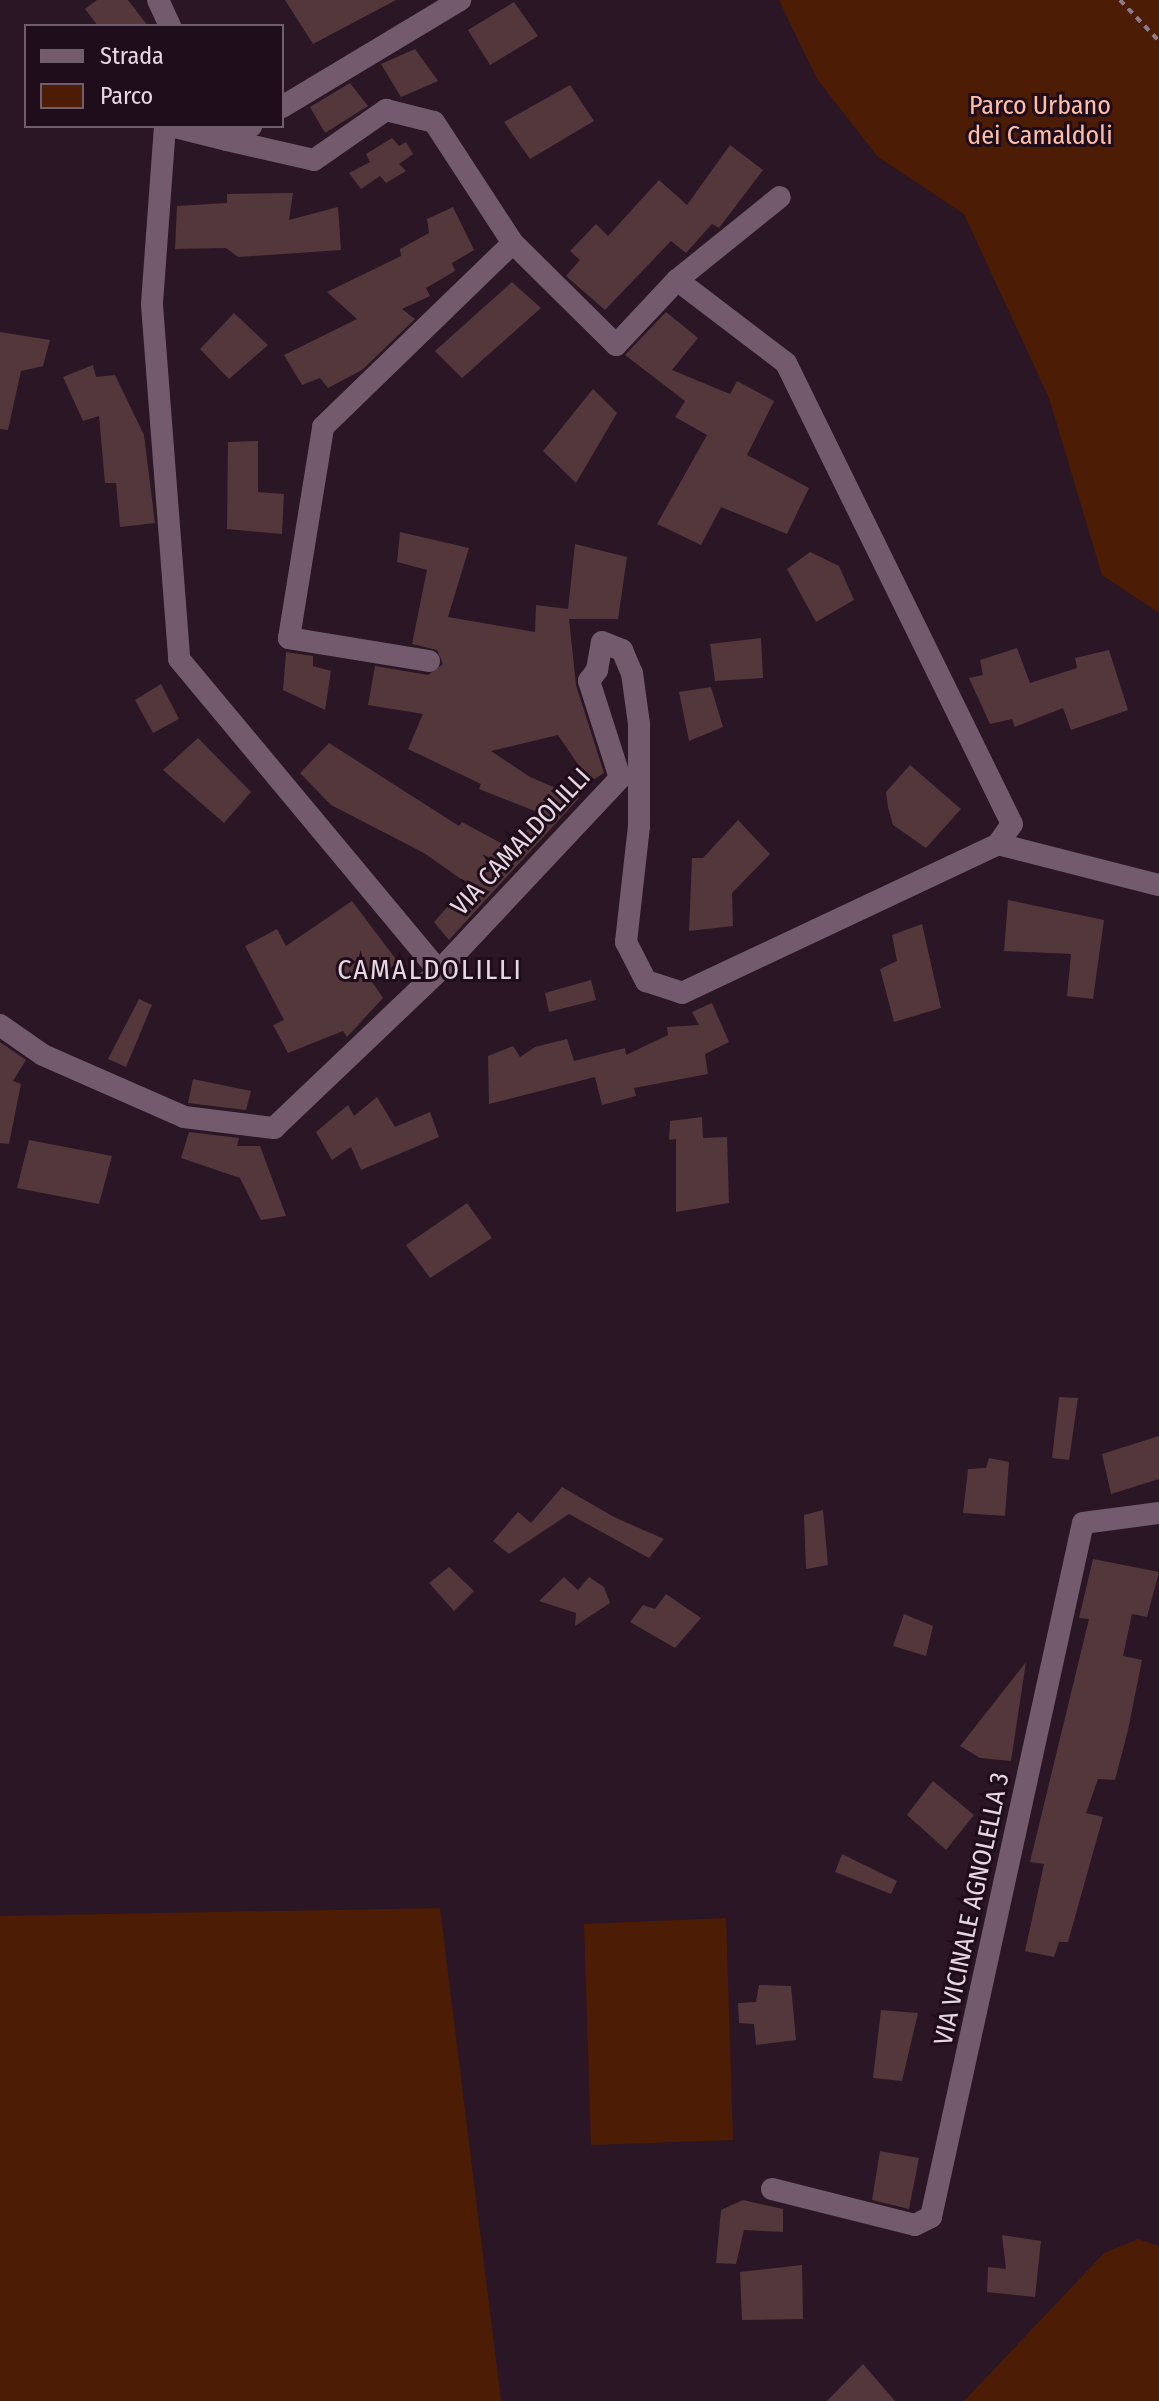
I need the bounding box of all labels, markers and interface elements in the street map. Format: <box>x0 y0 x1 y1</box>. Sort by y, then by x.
legend <box>24 24 284 128</box>
text: Strada <box>100 42 164 70</box>
text: Parco <box>100 82 153 110</box>
park label: Parco Urbano dei Camaldoli <box>967 90 1113 152</box>
street label: VIA CAMALDOLILLI <box>445 762 597 922</box>
district label: CAMALDOLILLI <box>337 953 523 987</box>
street label: VIA VICINALE AGNOLELLA 3 <box>928 1770 1016 2048</box>

